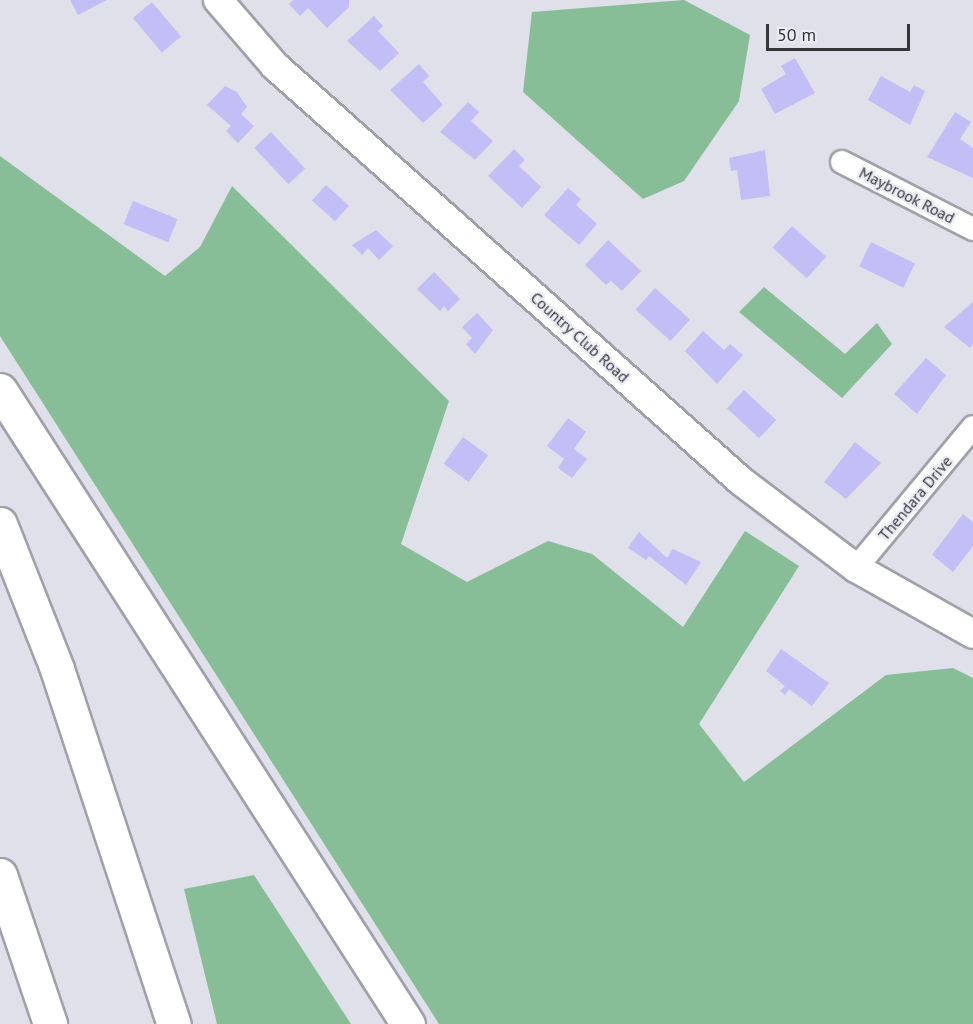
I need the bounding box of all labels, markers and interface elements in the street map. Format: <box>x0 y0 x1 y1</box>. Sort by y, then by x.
scale bar <box>769 12 913 50</box>
text: 50 m <box>777 23 816 46</box>
street label: Maybrook Road <box>856 163 958 227</box>
street label: Country Club Road <box>527 288 633 386</box>
street label: Thendara Drive <box>874 452 956 544</box>

